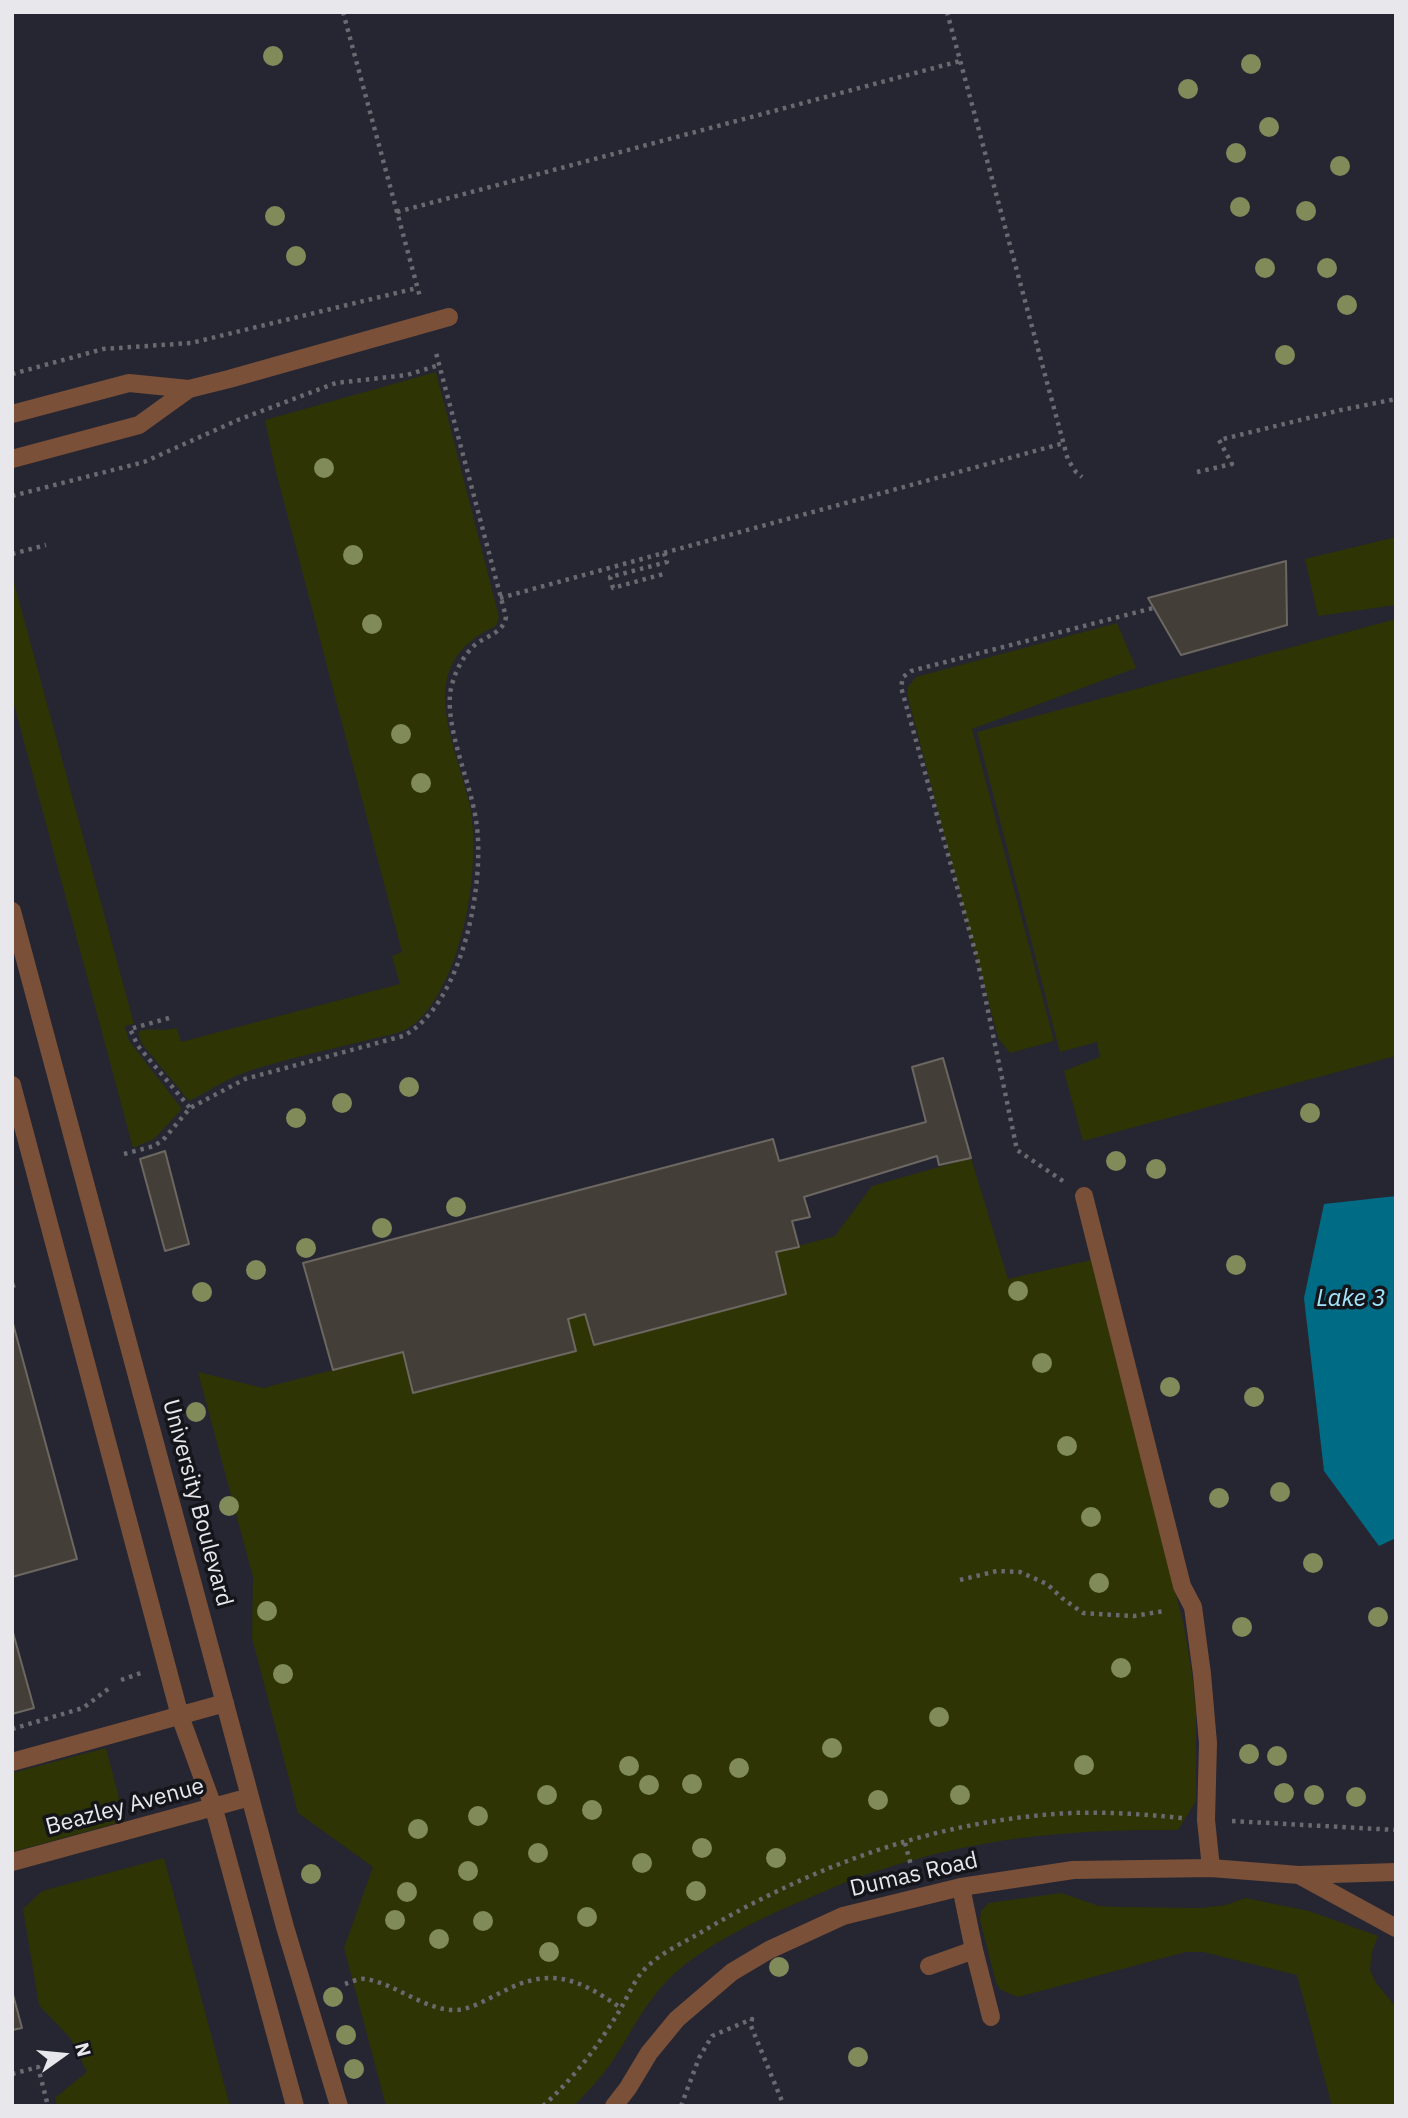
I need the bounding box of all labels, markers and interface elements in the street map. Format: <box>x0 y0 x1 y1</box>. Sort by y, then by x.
water label: Lake 3 <box>1316 1285 1386 1313</box>
street label: University Boulevard <box>156 1396 238 1610</box>
street label: Beazley Avenue <box>43 1773 207 1841</box>
street label: Dumas Road <box>847 1847 981 1903</box>
north arrow <box>28 2020 98 2090</box>
text: N <box>70 2040 97 2059</box>

